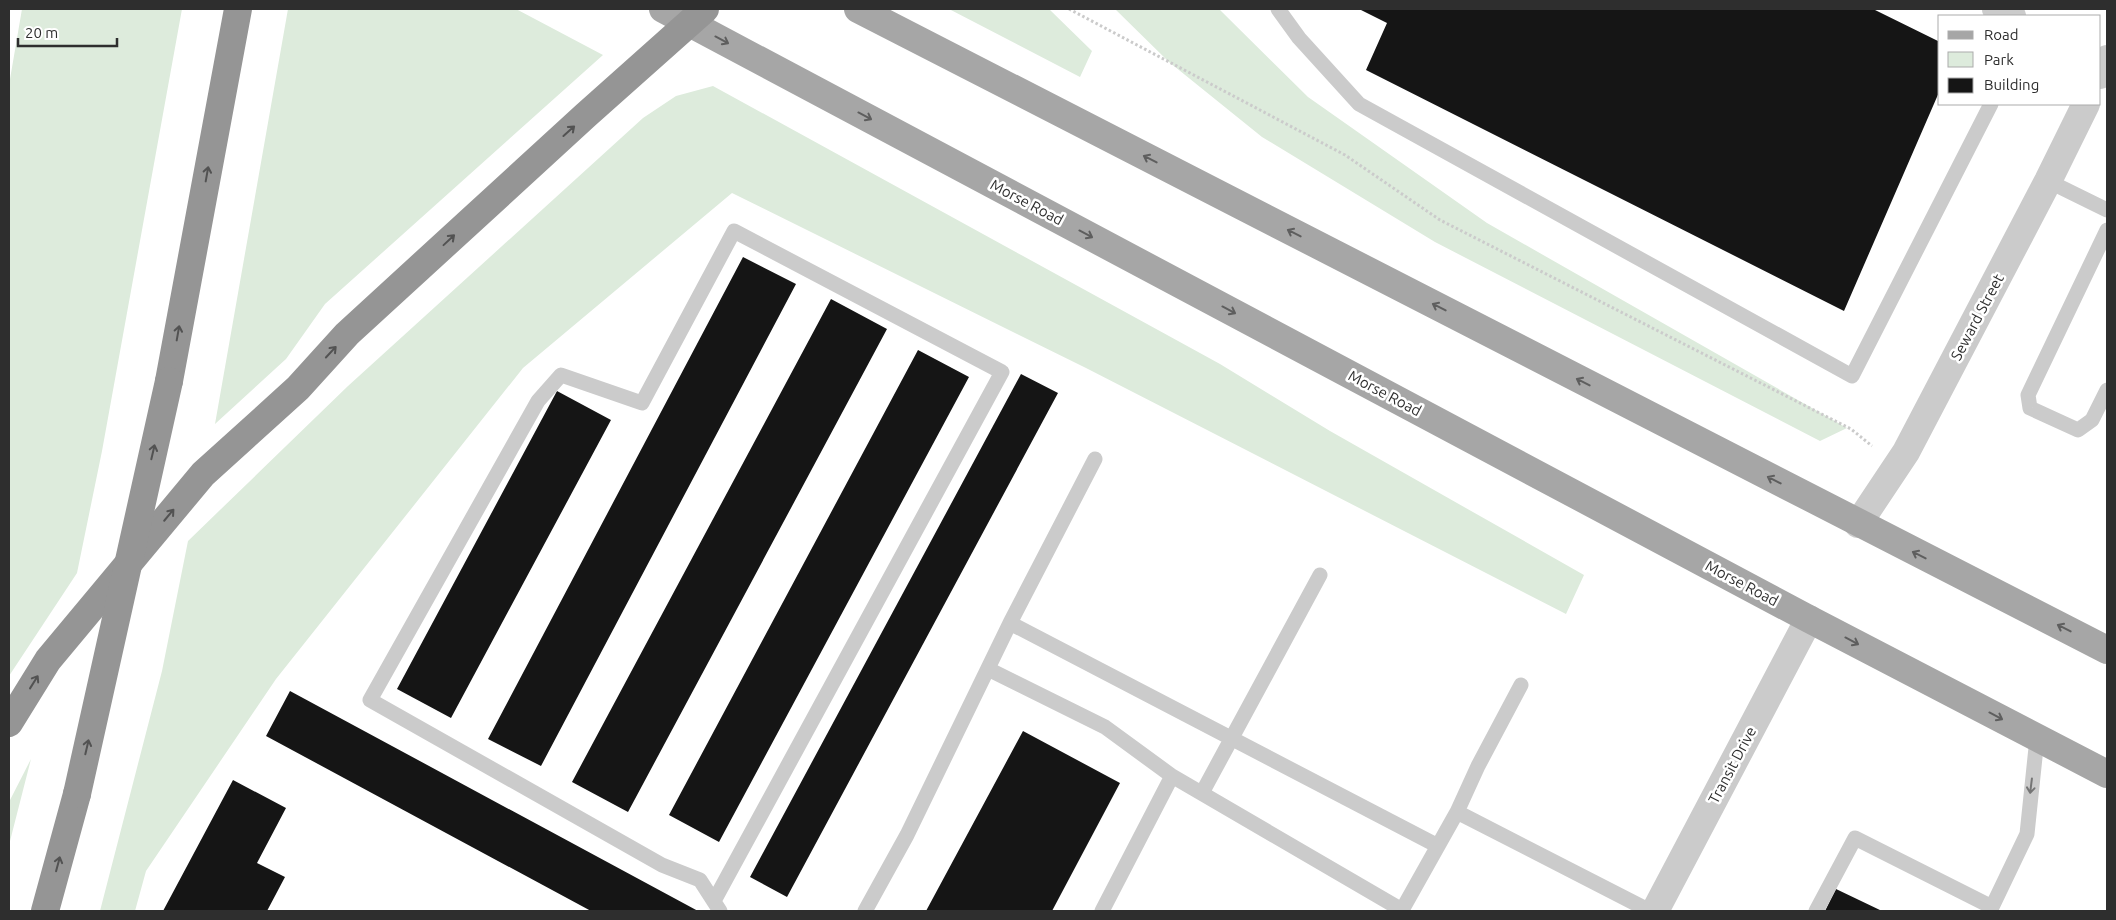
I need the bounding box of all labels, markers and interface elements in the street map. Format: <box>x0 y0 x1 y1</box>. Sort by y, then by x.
scale bar <box>18 15 116 47</box>
legend <box>1938 15 2101 105</box>
text: 20 m <box>25 24 58 41</box>
text: Road <box>1984 26 2019 43</box>
one-way arrow <box>714 35 729 45</box>
text: Park <box>1984 51 2014 68</box>
text: Building <box>1984 76 2039 93</box>
one-way arrow <box>857 112 872 121</box>
one-way arrow <box>562 125 575 137</box>
one-way arrow <box>1142 154 1157 164</box>
one-way arrow <box>203 166 213 182</box>
street label: Morse Road <box>988 176 1066 228</box>
one-way arrow <box>1287 228 1302 237</box>
one-way arrow <box>1078 229 1093 239</box>
one-way arrow <box>442 235 455 246</box>
street label: Seward Street <box>1947 271 2007 363</box>
one-way arrow <box>1431 302 1446 312</box>
one-way arrow <box>1222 305 1237 315</box>
one-way arrow <box>173 326 183 342</box>
one-way arrow <box>325 346 337 358</box>
street label: Morse Road <box>1346 367 1424 419</box>
one-way arrow <box>1576 377 1591 386</box>
one-way arrow <box>149 444 158 460</box>
one-way arrow <box>1767 475 1782 485</box>
one-way arrow <box>164 508 175 521</box>
one-way arrow <box>1912 550 1927 559</box>
street label: Morse Road <box>1703 557 1781 609</box>
one-way arrow <box>2057 623 2072 632</box>
one-way arrow <box>1844 637 1859 646</box>
one-way arrow <box>29 675 39 689</box>
one-way arrow <box>1989 711 2004 721</box>
street label: Transit Drive <box>1705 724 1759 806</box>
one-way arrow <box>83 739 92 755</box>
one-way arrow <box>2026 778 2036 794</box>
one-way arrow <box>53 857 63 873</box>

